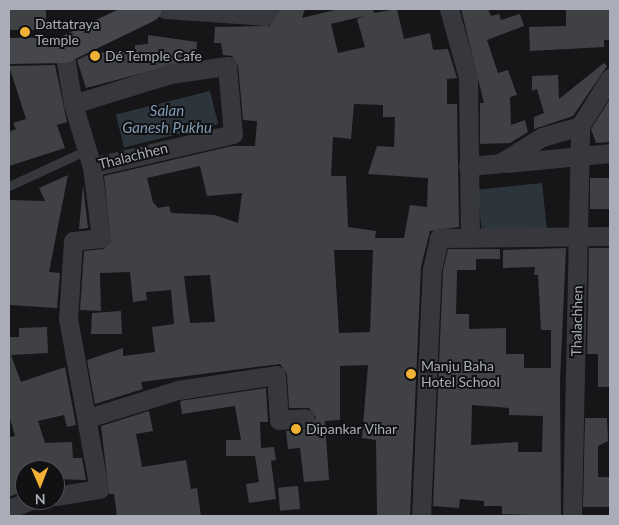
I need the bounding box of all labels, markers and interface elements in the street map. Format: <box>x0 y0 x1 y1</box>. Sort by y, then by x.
place label: Dattatraya Temple <box>35 16 100 48</box>
marker: Dattatraya Temple <box>19 26 31 38</box>
place label: Dé Temple Cafe <box>105 48 202 64</box>
marker: Dé Temple Cafe <box>89 50 101 62</box>
water label: Salan Ganesh Pukhu <box>122 101 212 136</box>
street label: Thalachhen <box>97 139 169 173</box>
street label: Thalachhen <box>568 286 586 356</box>
place label: Manju Baha Hotel School <box>421 358 500 391</box>
marker: Manju Baha Hotel School <box>405 368 417 380</box>
place label: Dipankar Vihar <box>306 421 398 437</box>
marker: Dipankar Vihar <box>290 423 302 435</box>
north arrow <box>15 460 65 510</box>
text: N <box>35 491 46 508</box>

